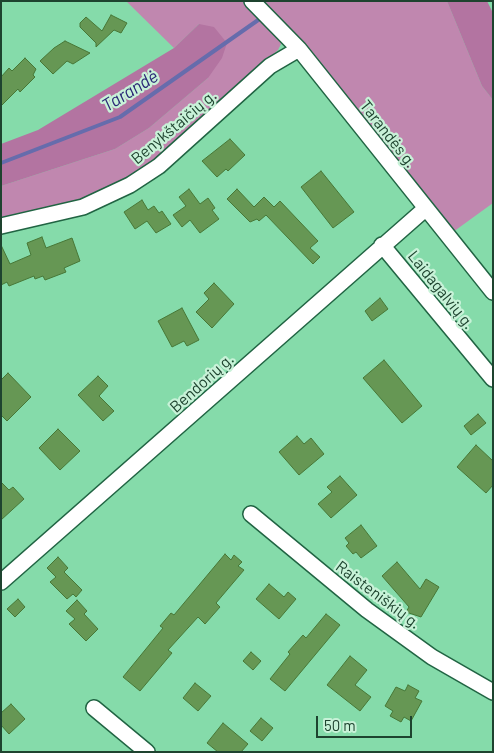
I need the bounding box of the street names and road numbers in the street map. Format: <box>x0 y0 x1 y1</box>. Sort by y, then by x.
street label: Benykštaičių g. <box>127 86 221 168</box>
street label: Tarandės g. <box>356 96 420 172</box>
street label: Laidagalvių g. <box>404 247 478 333</box>
street label: Bendorių g. <box>166 349 238 417</box>
street label: Raisteniškių g. <box>332 557 424 633</box>

